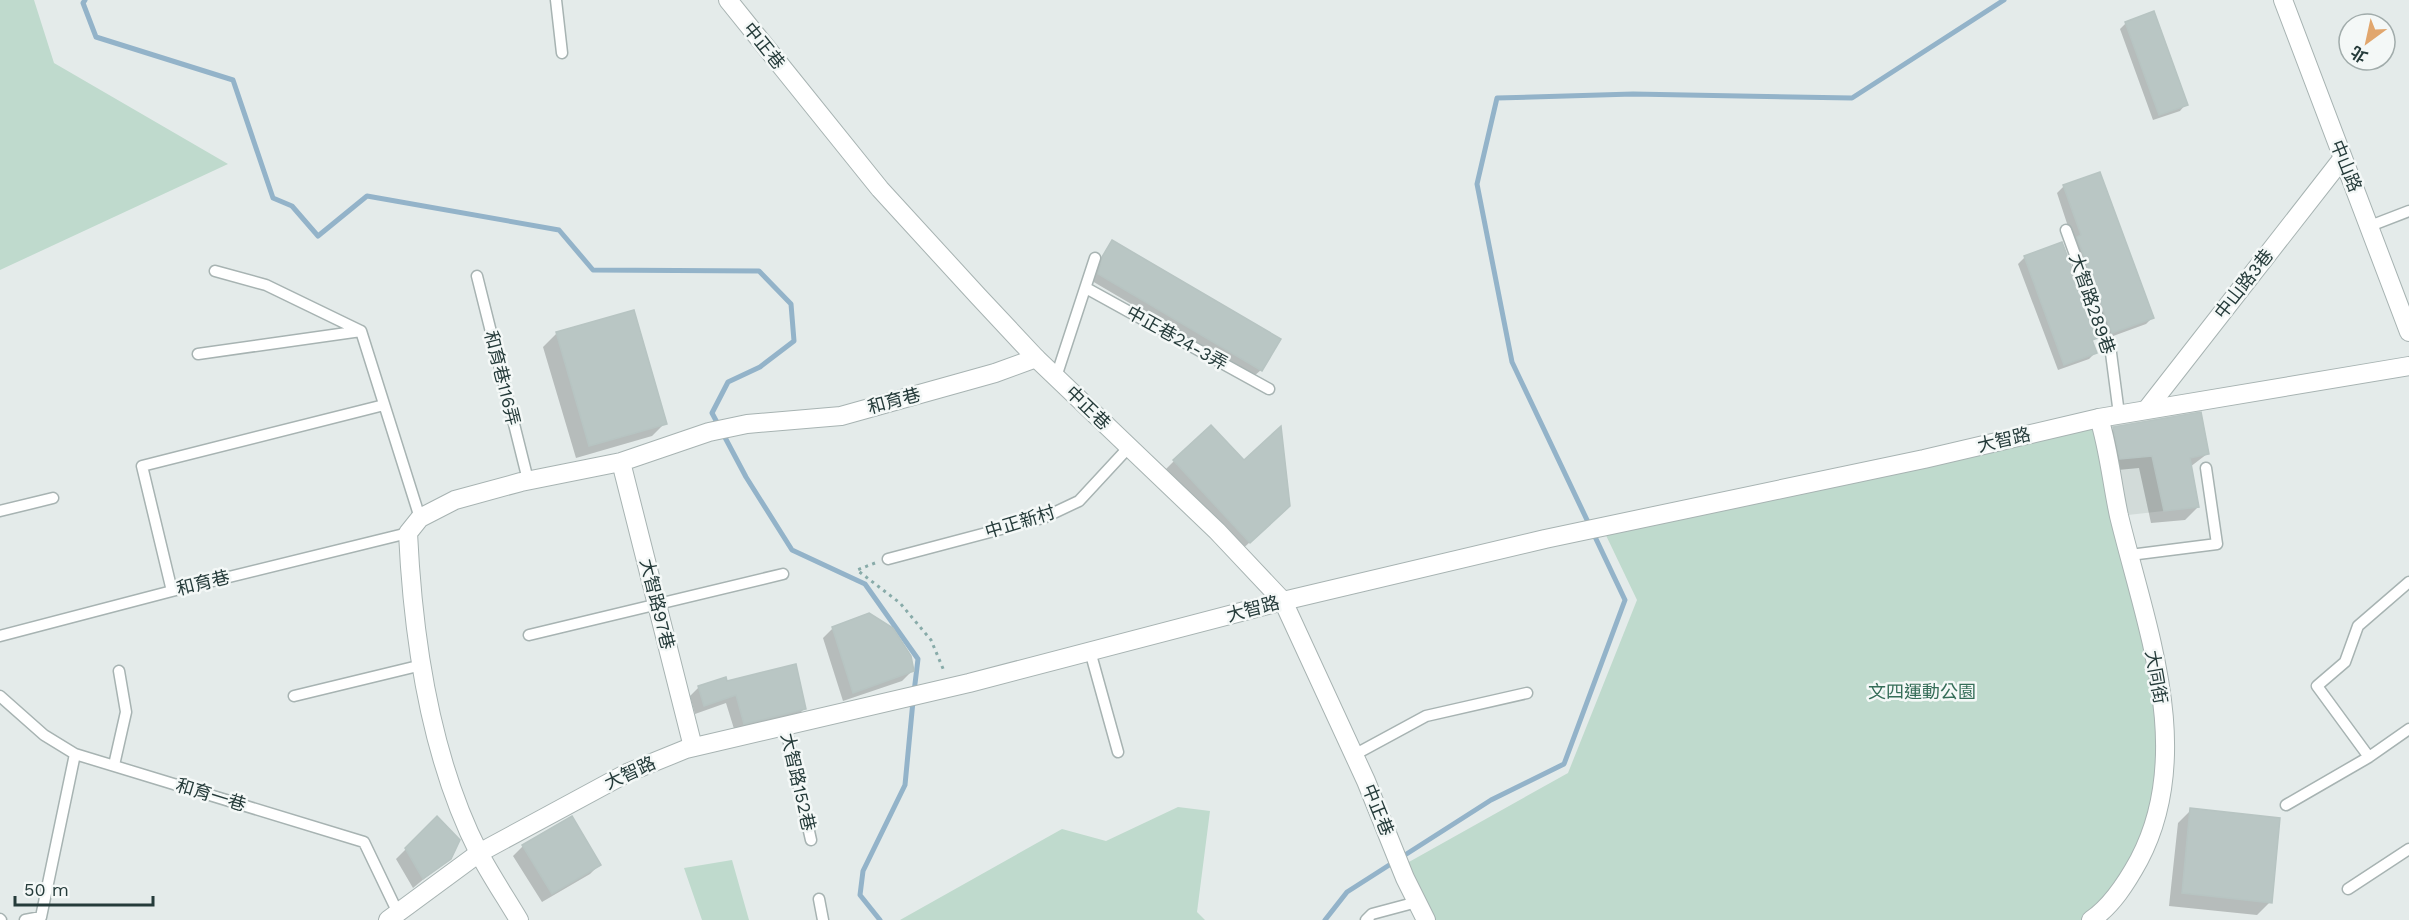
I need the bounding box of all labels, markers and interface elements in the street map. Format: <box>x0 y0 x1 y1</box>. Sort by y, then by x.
north arrow <box>2337 12 2397 72</box>
street label: 中正巷 <box>739 18 790 73</box>
text: 北 <box>2347 42 2371 66</box>
street label: 中山路 <box>2327 137 2366 195</box>
street label: 中山路3巷 <box>2210 245 2277 323</box>
street label: 大智路289巷 <box>2066 251 2119 357</box>
street label: 中正巷24-3弄 <box>1123 301 1231 374</box>
street label: 和育巷116弄 <box>481 328 524 427</box>
street label: 中正巷 <box>1062 381 1115 434</box>
street label: 和育巷 <box>865 383 923 418</box>
street label: 大智路 <box>1975 423 2033 456</box>
street label: 中正新村 <box>982 501 1057 542</box>
street label: 大智路97巷 <box>636 556 679 651</box>
street label: 和育巷 <box>174 566 232 599</box>
street label: 大智路 <box>1224 591 1282 626</box>
street label: 大同街 <box>2141 649 2172 705</box>
park label: 文四運動公園 <box>1868 681 1976 702</box>
street label: 大智路152巷 <box>777 731 820 833</box>
street label: 大智路 <box>601 752 659 793</box>
street label: 和育一巷 <box>174 774 249 815</box>
street label: 中正巷 <box>1359 781 1398 839</box>
scale bar <box>15 869 153 907</box>
text: 50 m <box>24 879 69 900</box>

